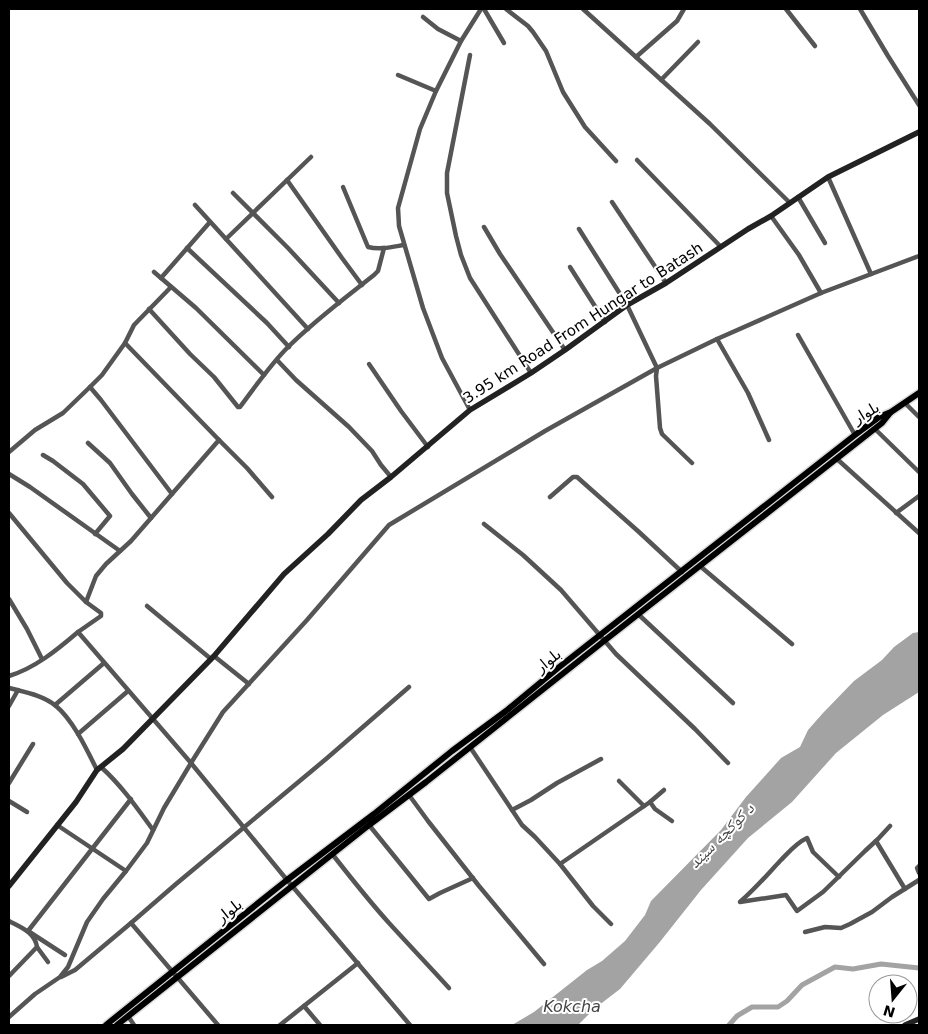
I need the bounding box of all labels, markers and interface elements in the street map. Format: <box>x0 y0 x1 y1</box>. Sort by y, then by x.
street label: 3.95 km Road From Hungar to Batash <box>460 239 706 407</box>
street label: بلوار <box>848 398 883 429</box>
street label: بلوار <box>531 645 565 678</box>
water label: د کوکچه سیند <box>685 799 758 872</box>
street label: بلوار <box>212 895 246 927</box>
north arrow <box>868 974 918 1024</box>
water label: Kokcha <box>543 997 601 1016</box>
text: N <box>881 1002 897 1021</box>

